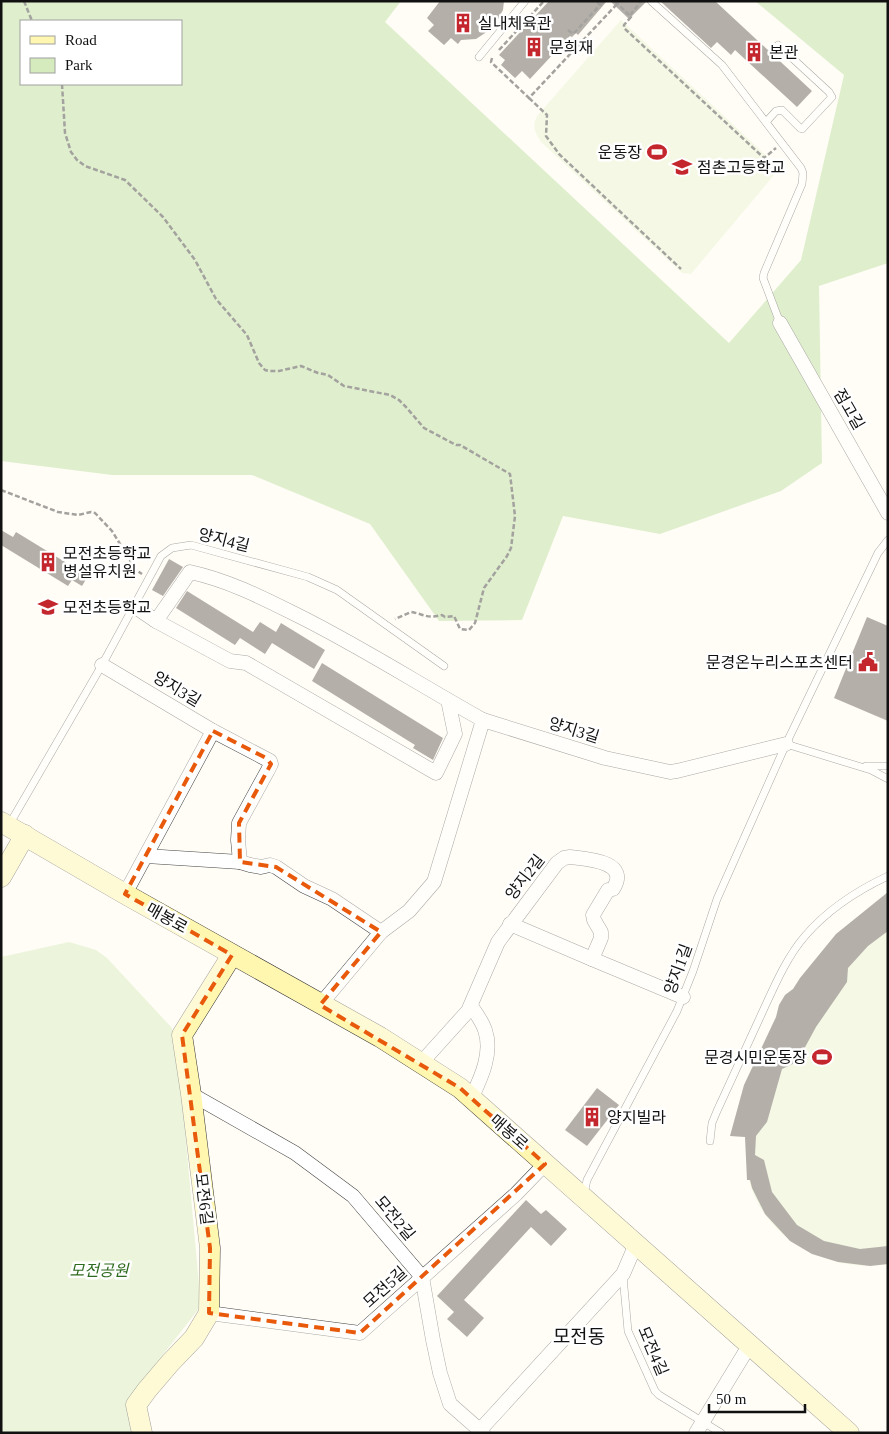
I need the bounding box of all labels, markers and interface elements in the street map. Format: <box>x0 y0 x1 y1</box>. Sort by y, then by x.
building icon: 실내체육관 <box>452 12 474 34</box>
place label: 실내체육관 <box>478 15 552 32</box>
legend <box>20 20 182 85</box>
text: Road <box>65 32 97 48</box>
building icon: 문희재 <box>523 36 545 58</box>
place label: 문희재 <box>549 39 593 56</box>
building icon: 본관 <box>743 41 765 63</box>
place label: 본관 <box>769 44 799 61</box>
text: Park <box>65 57 93 73</box>
sports icon: 운동장 <box>646 141 668 163</box>
place label: 운동장 <box>598 144 642 161</box>
school or university icon: 점촌고등학교 <box>671 156 693 178</box>
place label: 점촌고등학교 <box>697 159 785 176</box>
street label: 점고길 <box>831 386 867 432</box>
street label: 양지4길 <box>197 525 251 555</box>
place label: 모전초등학교 병설유치원 <box>63 545 151 580</box>
building icon: 모전초등학교 병설유치원 <box>37 551 59 573</box>
school or university icon: 모전초등학교 <box>37 596 59 618</box>
place label: 모전초등학교 <box>63 599 151 616</box>
public building icon: 문경온누리스포츠센터 <box>857 651 879 673</box>
place label: 문경온누리스포츠센터 <box>706 654 853 671</box>
street label: 양지3길 <box>150 668 204 710</box>
street label: 양지3길 <box>547 714 601 746</box>
street label: 양지2길 <box>502 851 548 903</box>
street label: 매봉로 <box>144 900 191 936</box>
street label: 양지1길 <box>661 942 695 996</box>
sports icon: 문경시민운동장 <box>811 1046 833 1068</box>
place label: 문경시민운동장 <box>704 1049 807 1066</box>
building icon: 양지빌라 <box>581 1106 603 1128</box>
place label: 양지빌라 <box>607 1109 666 1126</box>
street label: 매봉로 <box>487 1111 531 1153</box>
street label: 모전6길 <box>192 1172 216 1226</box>
street label: 모전2길 <box>372 1193 418 1243</box>
park label: 모전공원 <box>70 1262 130 1279</box>
street label: 모전5길 <box>360 1263 410 1311</box>
street label: 모전4길 <box>635 1324 671 1378</box>
district label: 모전동 <box>553 1326 605 1347</box>
scale bar <box>709 1382 805 1414</box>
text: 50 m <box>716 1391 747 1407</box>

